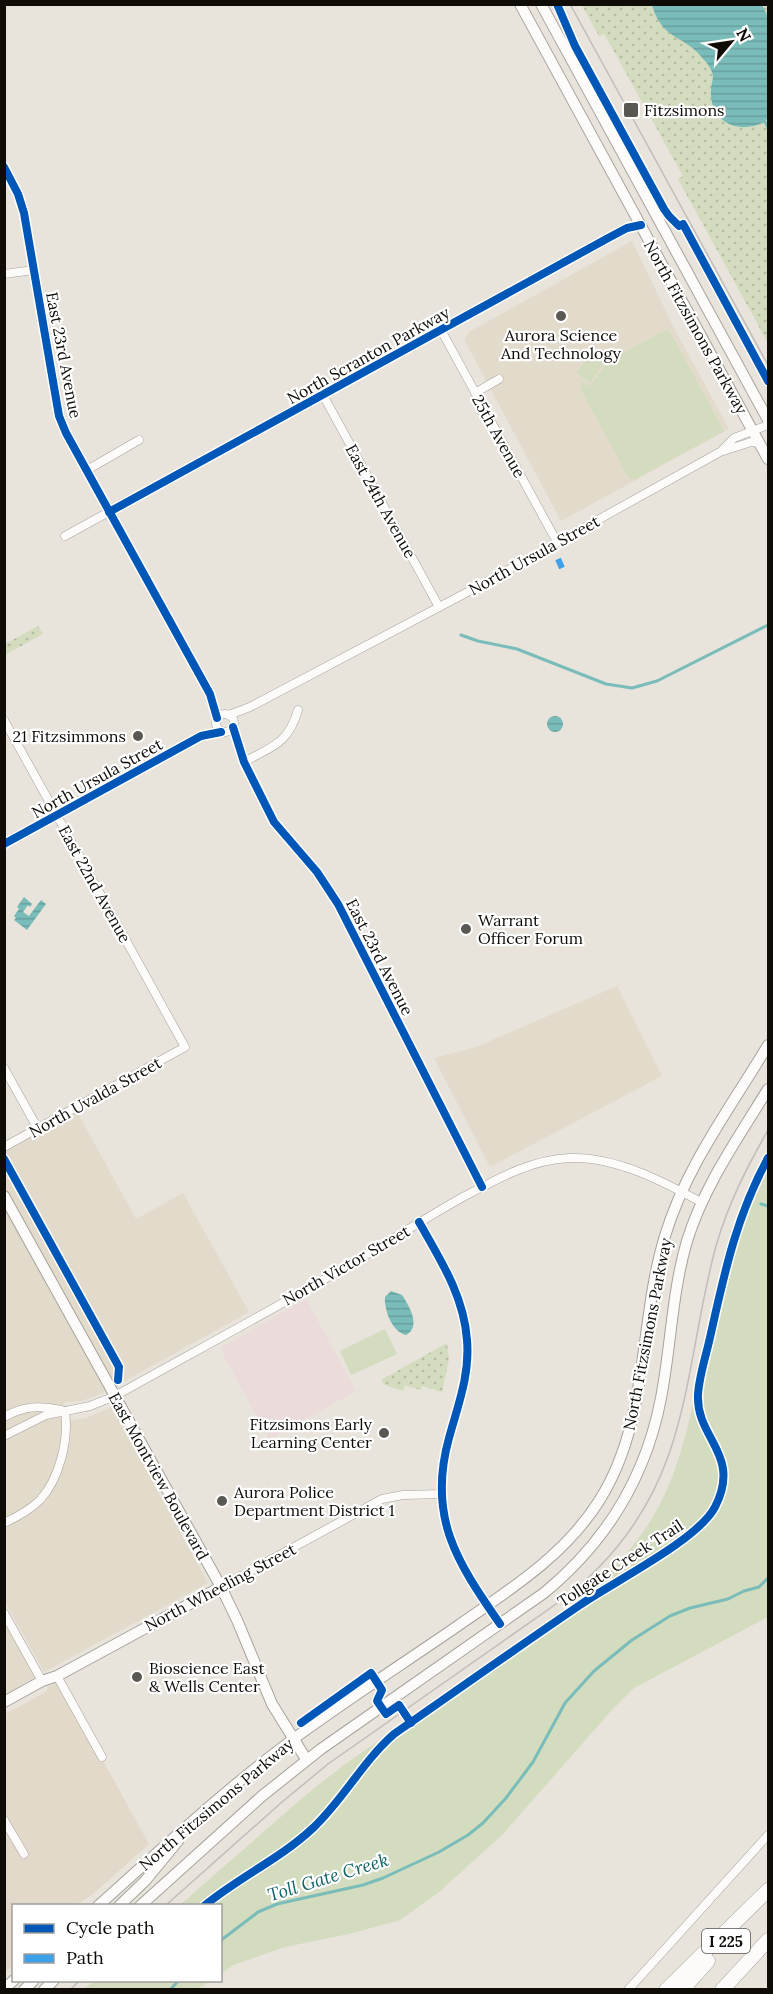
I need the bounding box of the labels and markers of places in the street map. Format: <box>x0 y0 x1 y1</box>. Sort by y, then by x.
place label: Fitzsimons <box>644 100 725 120</box>
marker: Fitzsimons <box>622 101 640 119</box>
marker: Aurora Science And Technology <box>554 309 568 323</box>
place label: Aurora Science And Technology <box>500 325 622 363</box>
place label: 21 Fitzsimmons <box>13 726 126 746</box>
marker: 21 Fitzsimmons <box>131 729 145 743</box>
place label: Warrant Officer Forum <box>478 910 583 948</box>
marker: Warrant Officer Forum <box>459 922 473 936</box>
place label: Fitzsimons Early Learning Center <box>250 1414 373 1452</box>
marker: Fitzsimons Early Learning Center <box>377 1426 391 1440</box>
place label: Aurora Police Department District 1 <box>233 1482 395 1520</box>
marker: Aurora Police Department District 1 <box>215 1494 229 1508</box>
place label: Bioscience East & Wells Center <box>149 1658 265 1696</box>
marker: Bioscience East & Wells Center <box>130 1670 144 1684</box>

